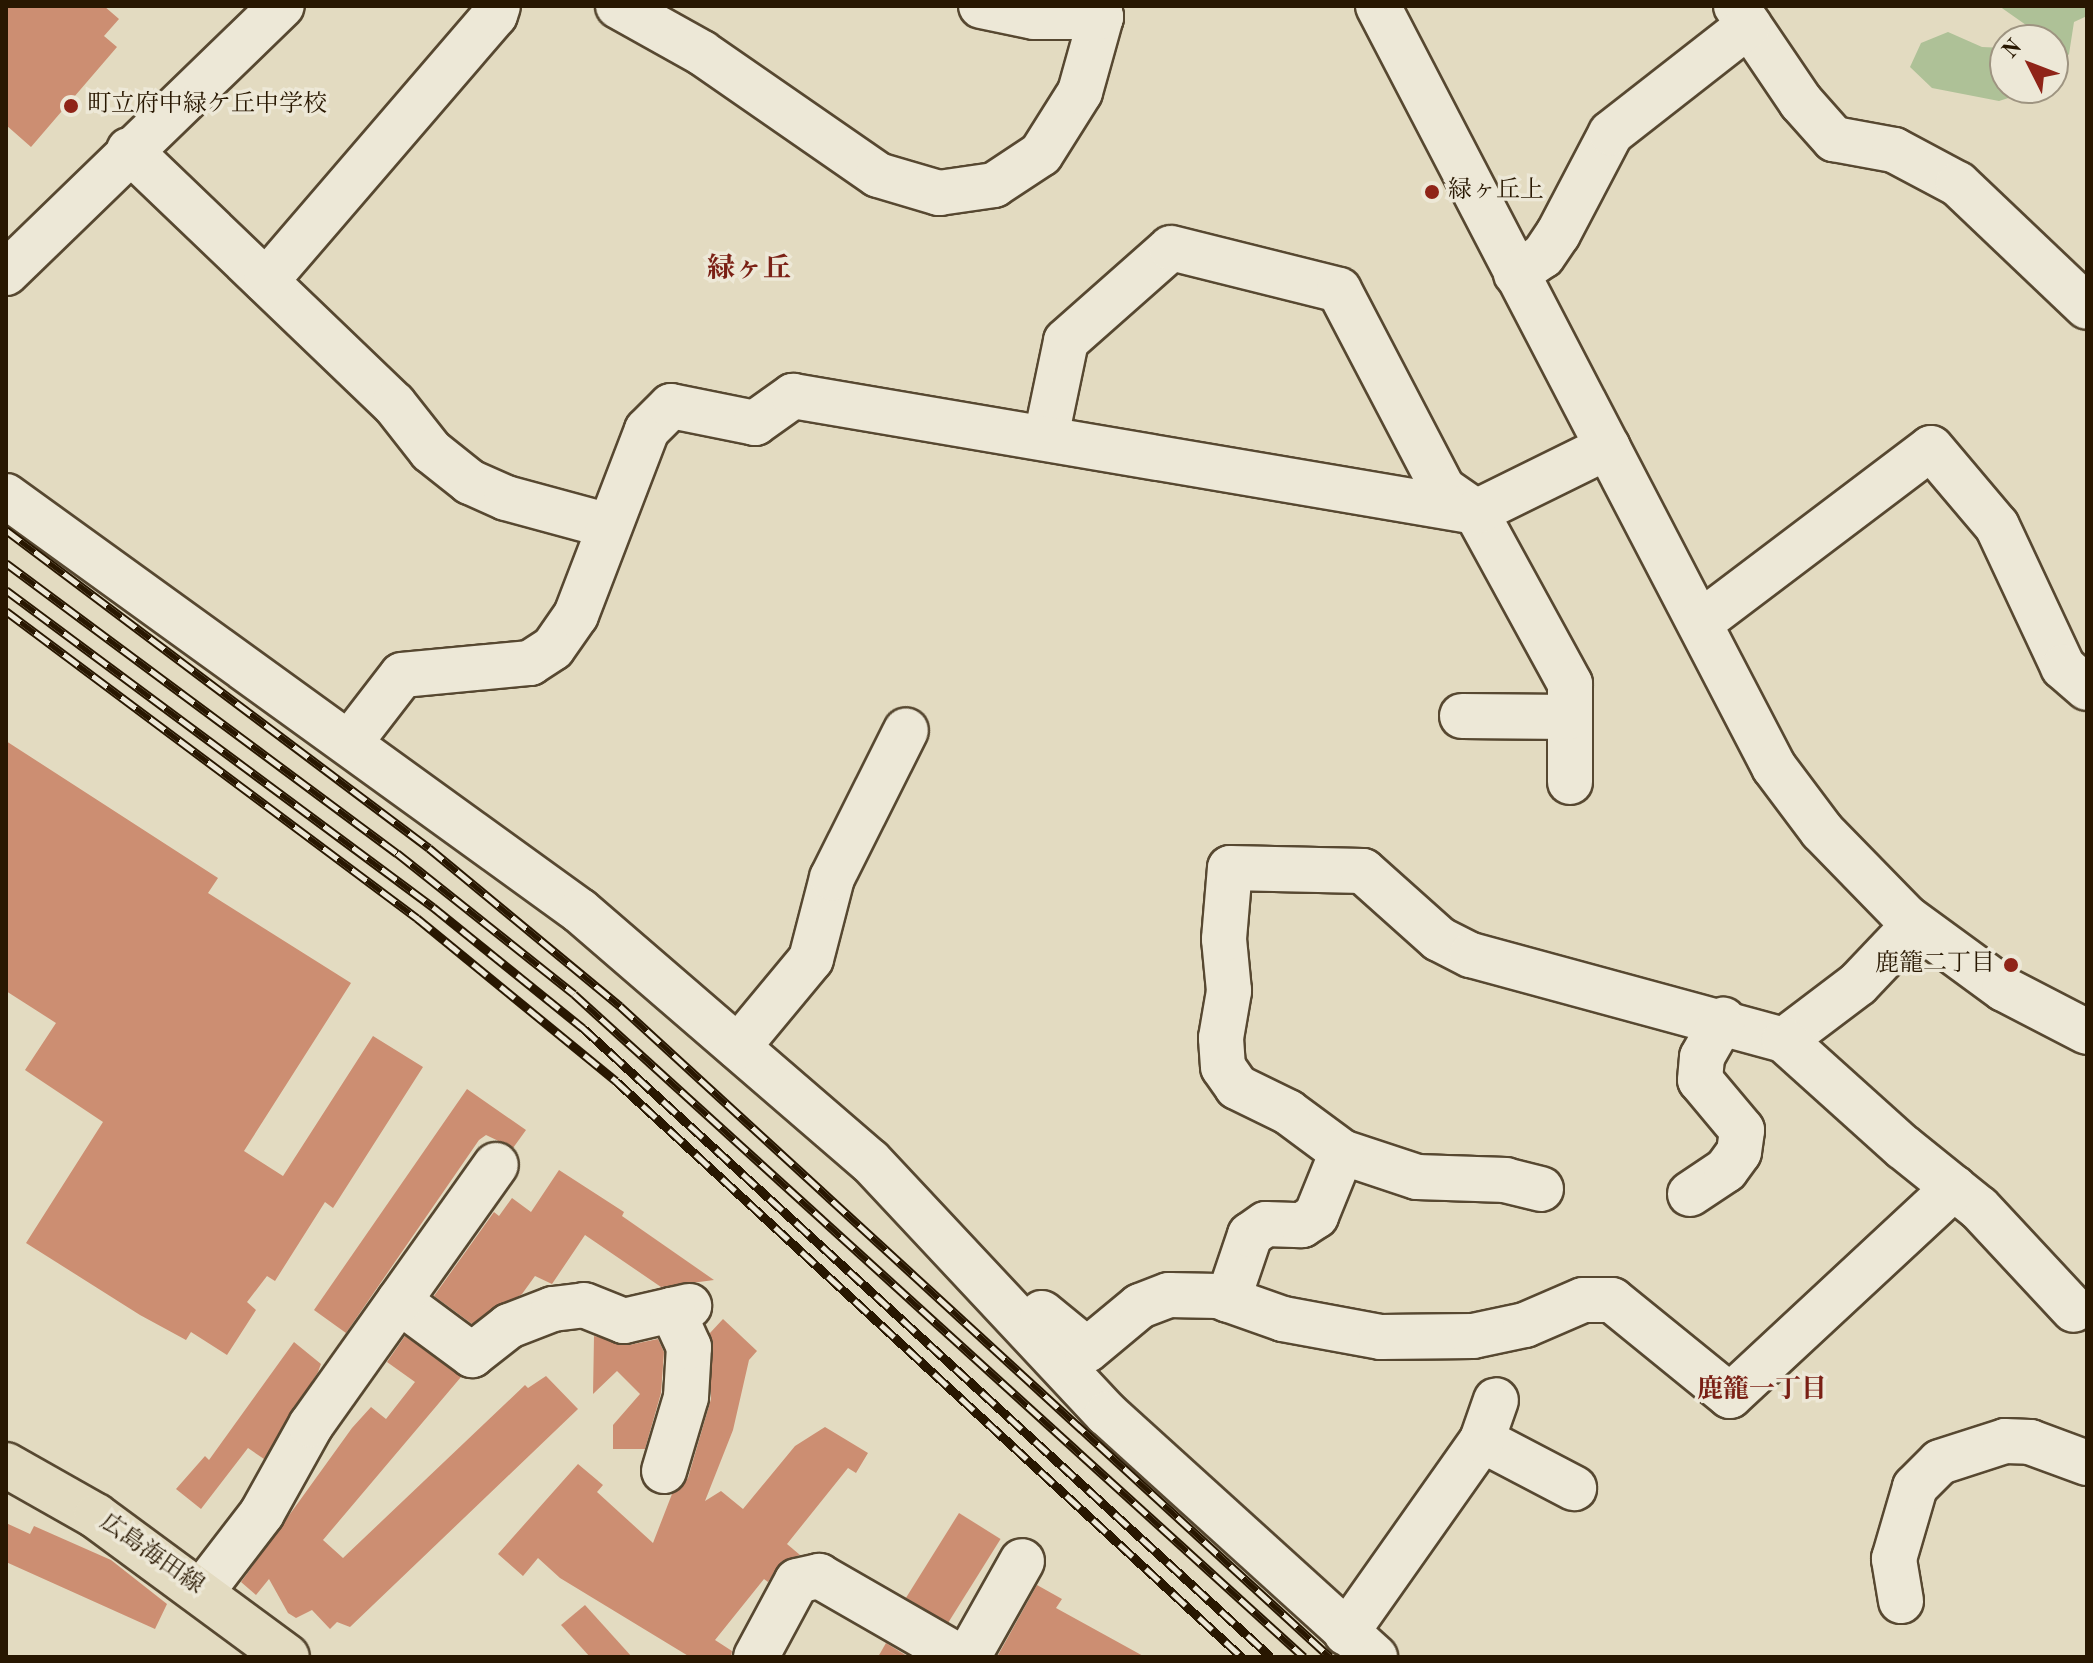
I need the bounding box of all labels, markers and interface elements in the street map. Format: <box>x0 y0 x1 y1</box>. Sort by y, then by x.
north arrow <box>1989 24 2069 104</box>
text: N <box>1999 36 2026 63</box>
place label: 町立府中緑ケ丘中学校 <box>87 92 327 120</box>
marker: 町立府中緑ケ丘中学校 <box>62 97 80 115</box>
place label: 緑ヶ丘上 <box>1448 178 1544 206</box>
marker: 緑ヶ丘上 <box>1423 183 1441 201</box>
district label: 緑ヶ丘 <box>707 253 791 287</box>
place label: 鹿籠二丁目 <box>1875 951 1995 979</box>
marker: 鹿籠二丁目 <box>2002 956 2020 974</box>
district label: 鹿籠一丁目 <box>1697 1375 1827 1407</box>
street label: 広島海田線 <box>94 1509 208 1601</box>

